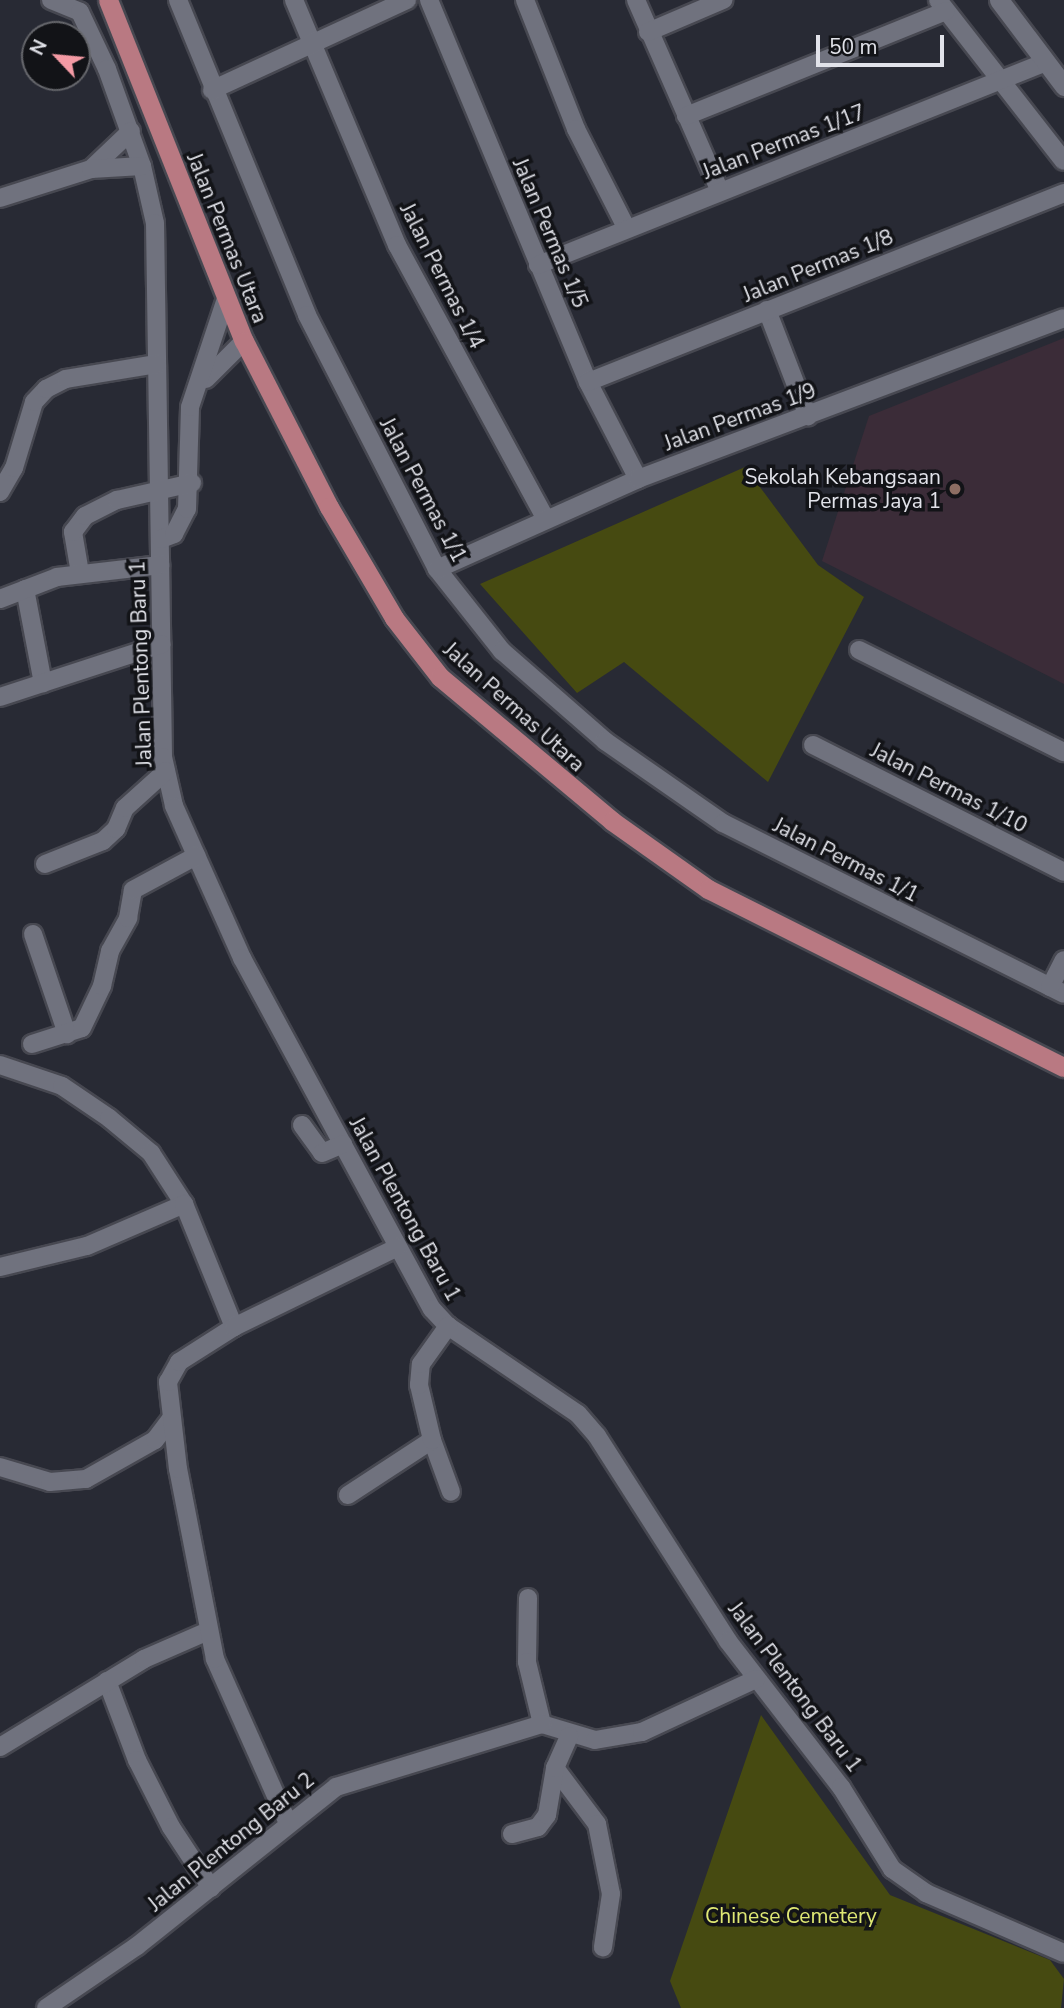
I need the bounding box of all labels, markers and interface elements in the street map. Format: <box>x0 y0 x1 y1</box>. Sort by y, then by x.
north arrow <box>21 21 91 91</box>
scale bar <box>819 21 947 65</box>
text: 50 m <box>829 33 878 61</box>
text: N <box>24 36 54 60</box>
street label: Jalan Permas 1/17 <box>699 99 869 185</box>
street label: Jalan Permas Utara <box>181 149 273 327</box>
street label: Jalan Permas 1/5 <box>507 154 593 312</box>
street label: Jalan Permas 1/4 <box>394 199 490 353</box>
street label: Jalan Permas 1/8 <box>739 224 897 308</box>
street label: Jalan Permas 1/9 <box>661 378 819 456</box>
street label: Jalan Permas 1/1 <box>374 414 472 566</box>
place label: Sekolah Kebangsaan Permas Jaya 1 <box>744 464 941 514</box>
marker: Sekolah Kebangsaan Permas Jaya 1 <box>947 481 963 497</box>
street label: Jalan Plentong Baru 1 <box>125 560 157 768</box>
street label: Jalan Permas Utara <box>438 637 590 777</box>
street label: Jalan Permas 1/10 <box>866 738 1032 838</box>
street label: Jalan Permas 1/1 <box>769 812 923 908</box>
street label: Jalan Plentong Baru 1 <box>344 1113 466 1305</box>
street label: Jalan Plentong Baru 1 <box>723 1597 867 1777</box>
street label: Jalan Plentong Baru 2 <box>143 1767 319 1917</box>
park label: Chinese Cemetery <box>705 1903 877 1929</box>

